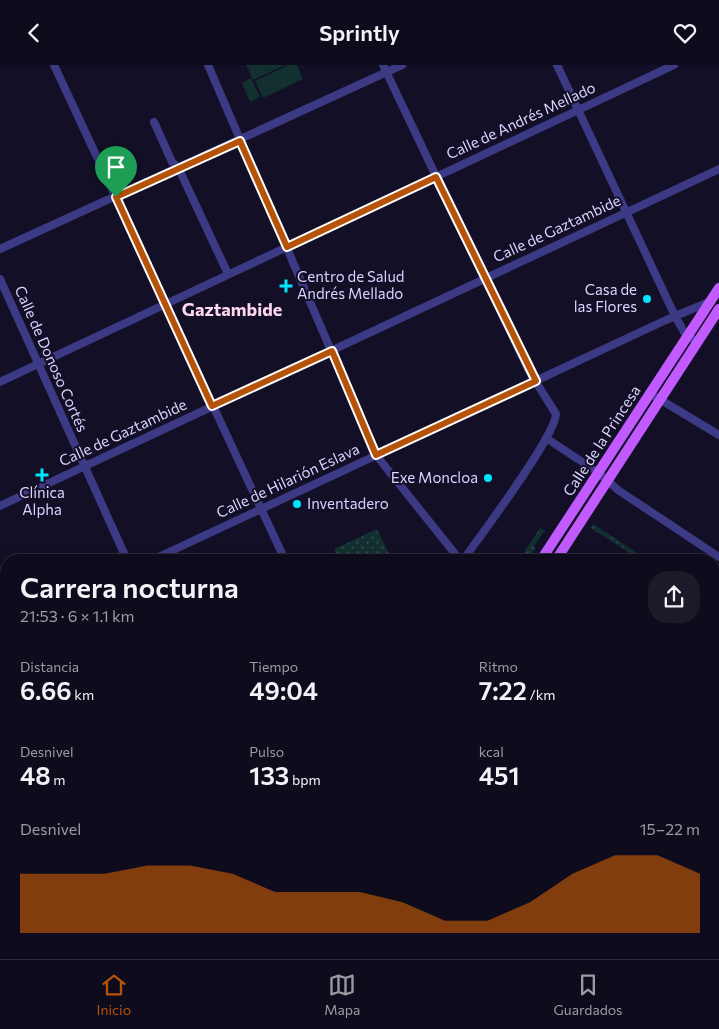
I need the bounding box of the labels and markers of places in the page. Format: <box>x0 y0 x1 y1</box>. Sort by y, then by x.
pin <box>95 146 137 197</box>
place label: Centro de Salud Andrés Mellado <box>297 267 404 302</box>
marker: Centro de Salud Andrés Mellado <box>279 279 293 293</box>
place label: Casa de las Flores <box>574 280 637 315</box>
marker: Casa de las Flores <box>641 293 653 305</box>
marker: Clínica Alpha <box>35 468 49 482</box>
place label: Exe Moncloa <box>391 468 478 486</box>
marker: Exe Moncloa <box>482 472 494 484</box>
place label: Clínica Alpha <box>19 483 65 518</box>
place label: Inventadero <box>307 494 389 512</box>
marker: Inventadero <box>291 498 303 510</box>

